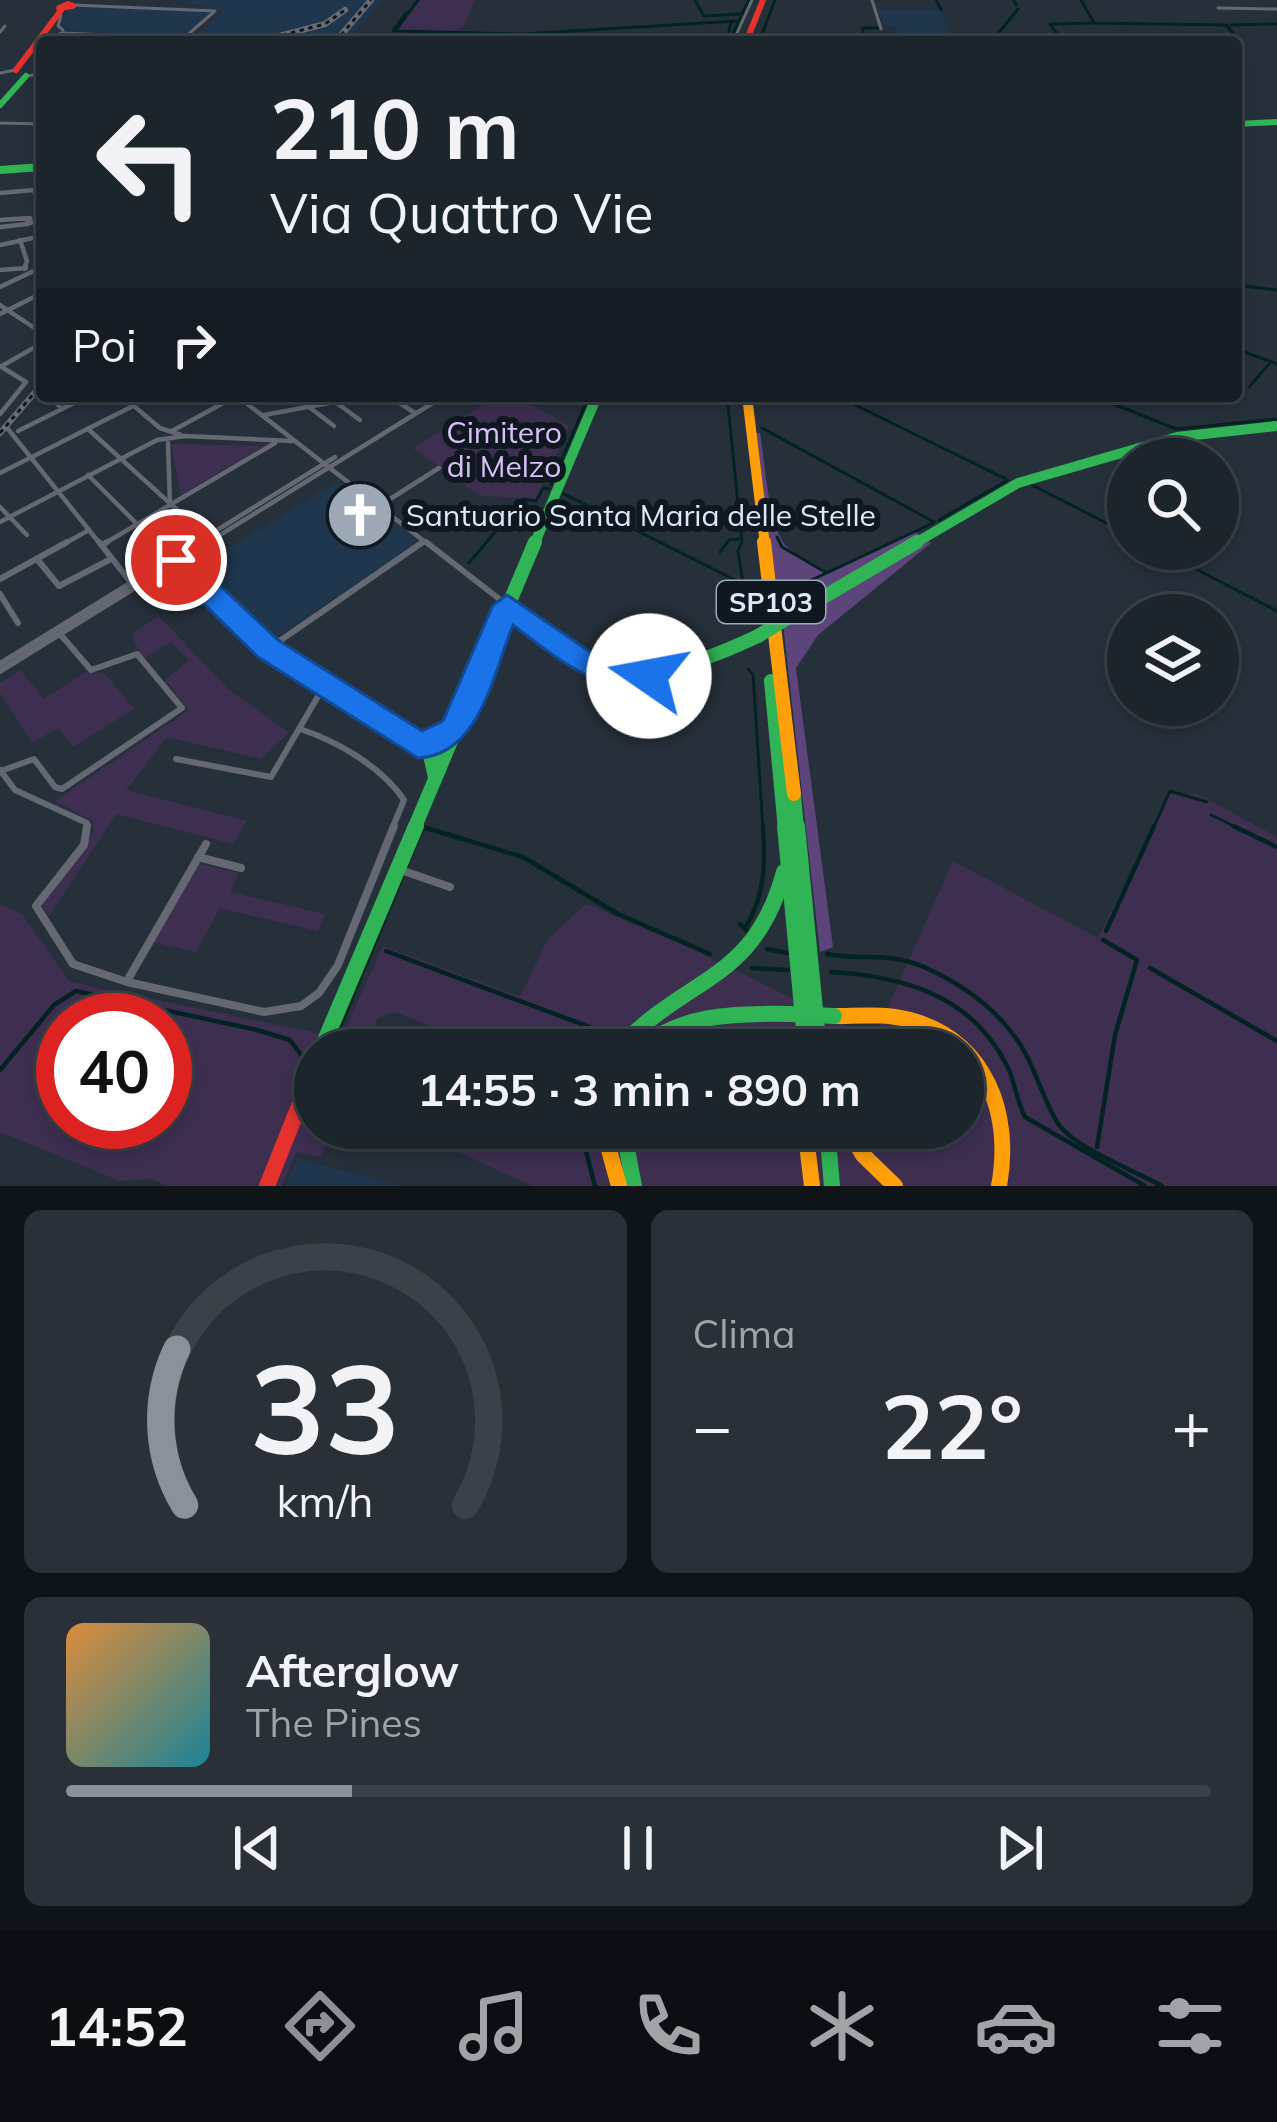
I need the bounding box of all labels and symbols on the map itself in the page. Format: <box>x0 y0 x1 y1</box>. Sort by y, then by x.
park label: Cimitero di Melzo <box>446 413 562 485</box>
church icon: Santuario Santa Maria delle Stelle <box>325 480 395 550</box>
place label: Santuario Santa Maria delle Stelle <box>406 496 876 534</box>
pin <box>125 509 227 611</box>
road number: SP103 <box>717 581 825 623</box>
position arrow <box>586 613 712 739</box>
speed limit sign: 40 <box>36 993 192 1149</box>

